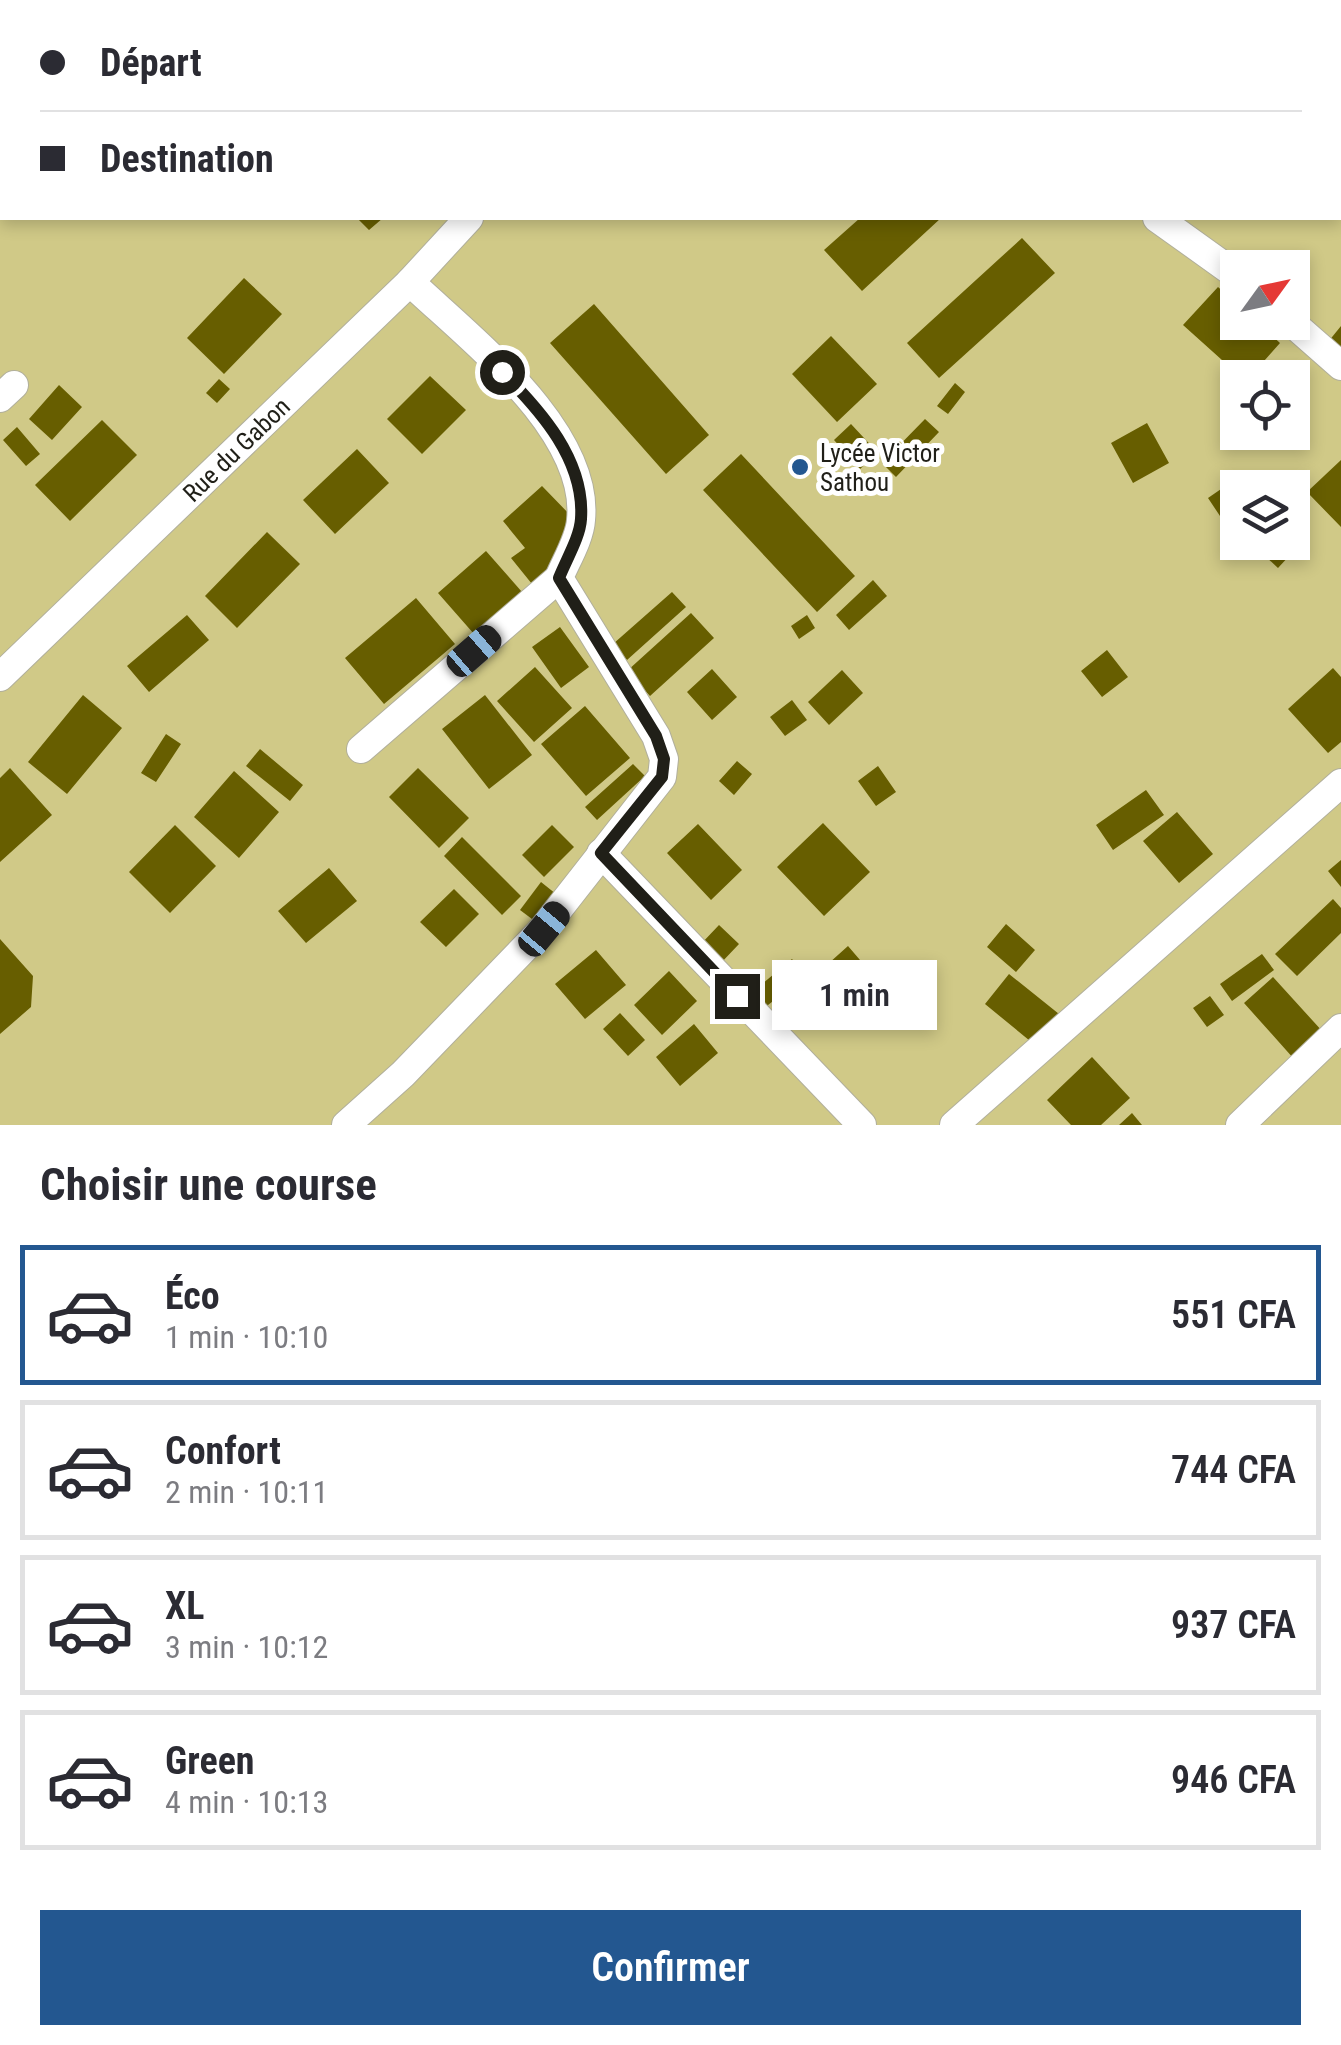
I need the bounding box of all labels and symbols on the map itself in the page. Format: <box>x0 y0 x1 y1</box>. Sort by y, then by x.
north arrow <box>1220 250 1310 340</box>
route start <box>480 350 525 395</box>
street label: Rue du Gabon <box>177 392 296 507</box>
place label: Lycée Victor Sathou <box>820 439 940 497</box>
marker: Lycée Victor Sathou <box>789 456 811 478</box>
car <box>442 620 506 682</box>
car <box>513 896 575 962</box>
callout: 1 min <box>772 961 937 1031</box>
route end <box>715 974 760 1019</box>

